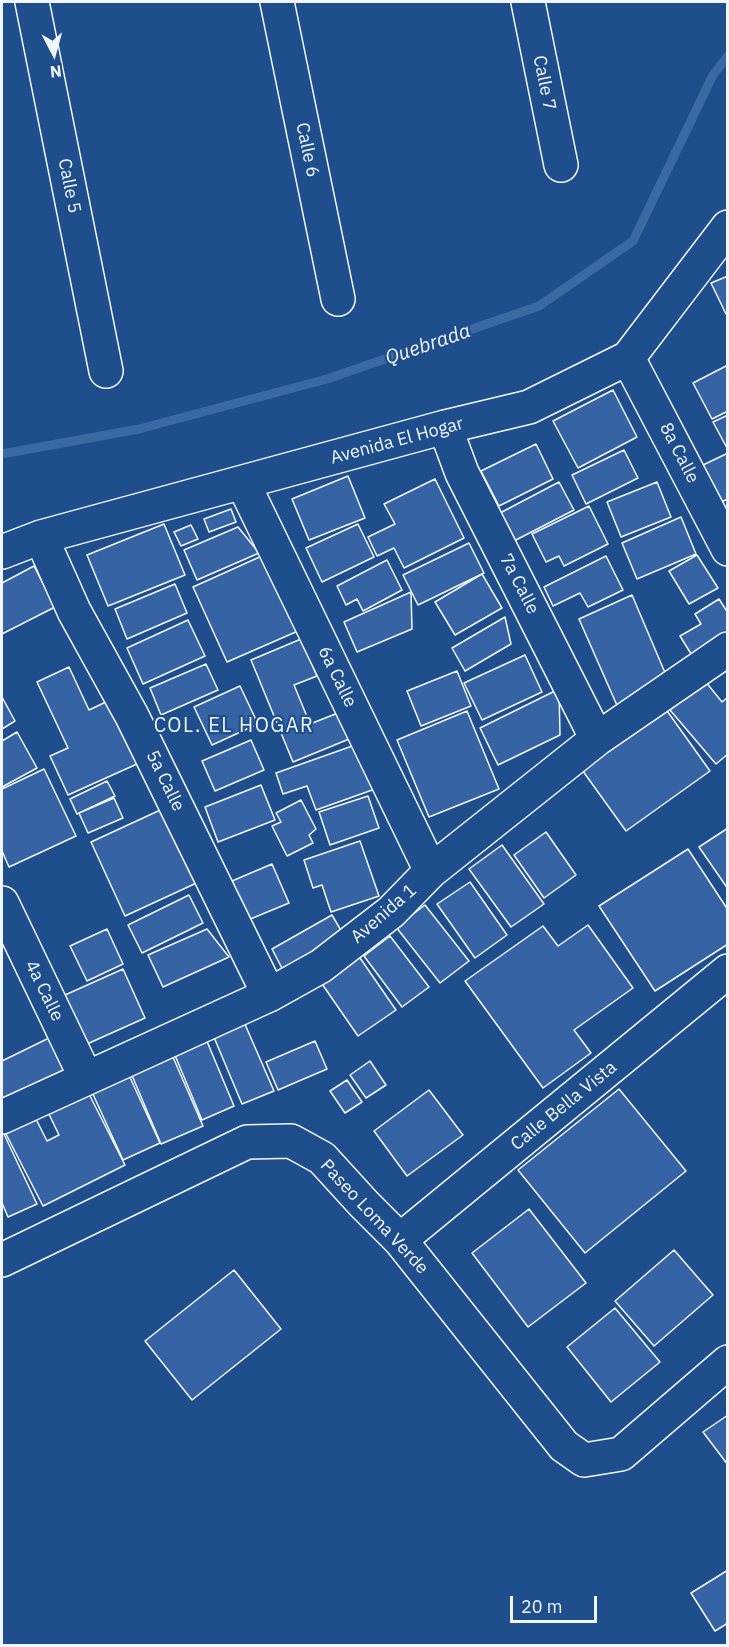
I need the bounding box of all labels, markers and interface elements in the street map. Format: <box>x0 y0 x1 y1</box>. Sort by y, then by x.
north arrow <box>24 24 84 84</box>
street label: Calle 7 <box>528 54 560 112</box>
text: N <box>49 61 63 82</box>
street label: Calle 6 <box>291 121 323 179</box>
street label: Calle 5 <box>53 157 85 215</box>
water label: Quebrada <box>382 319 474 371</box>
street label: Avenida El Hogar <box>328 413 466 469</box>
street label: 8a Calle <box>655 419 703 487</box>
street label: 7a Calle <box>495 550 543 618</box>
street label: 6a Calle <box>313 643 361 711</box>
district label: COL. EL HOGAR <box>154 714 314 738</box>
street label: 5a Calle <box>141 747 189 815</box>
street label: Avenida 1 <box>347 880 421 948</box>
street label: 4a Calle <box>20 957 68 1025</box>
street label: Calle Bella Vista <box>507 1057 621 1155</box>
street label: Paseo Loma Verde <box>315 1155 433 1279</box>
scale bar <box>513 1584 600 1622</box>
text: 20 m <box>521 1595 563 1618</box>

